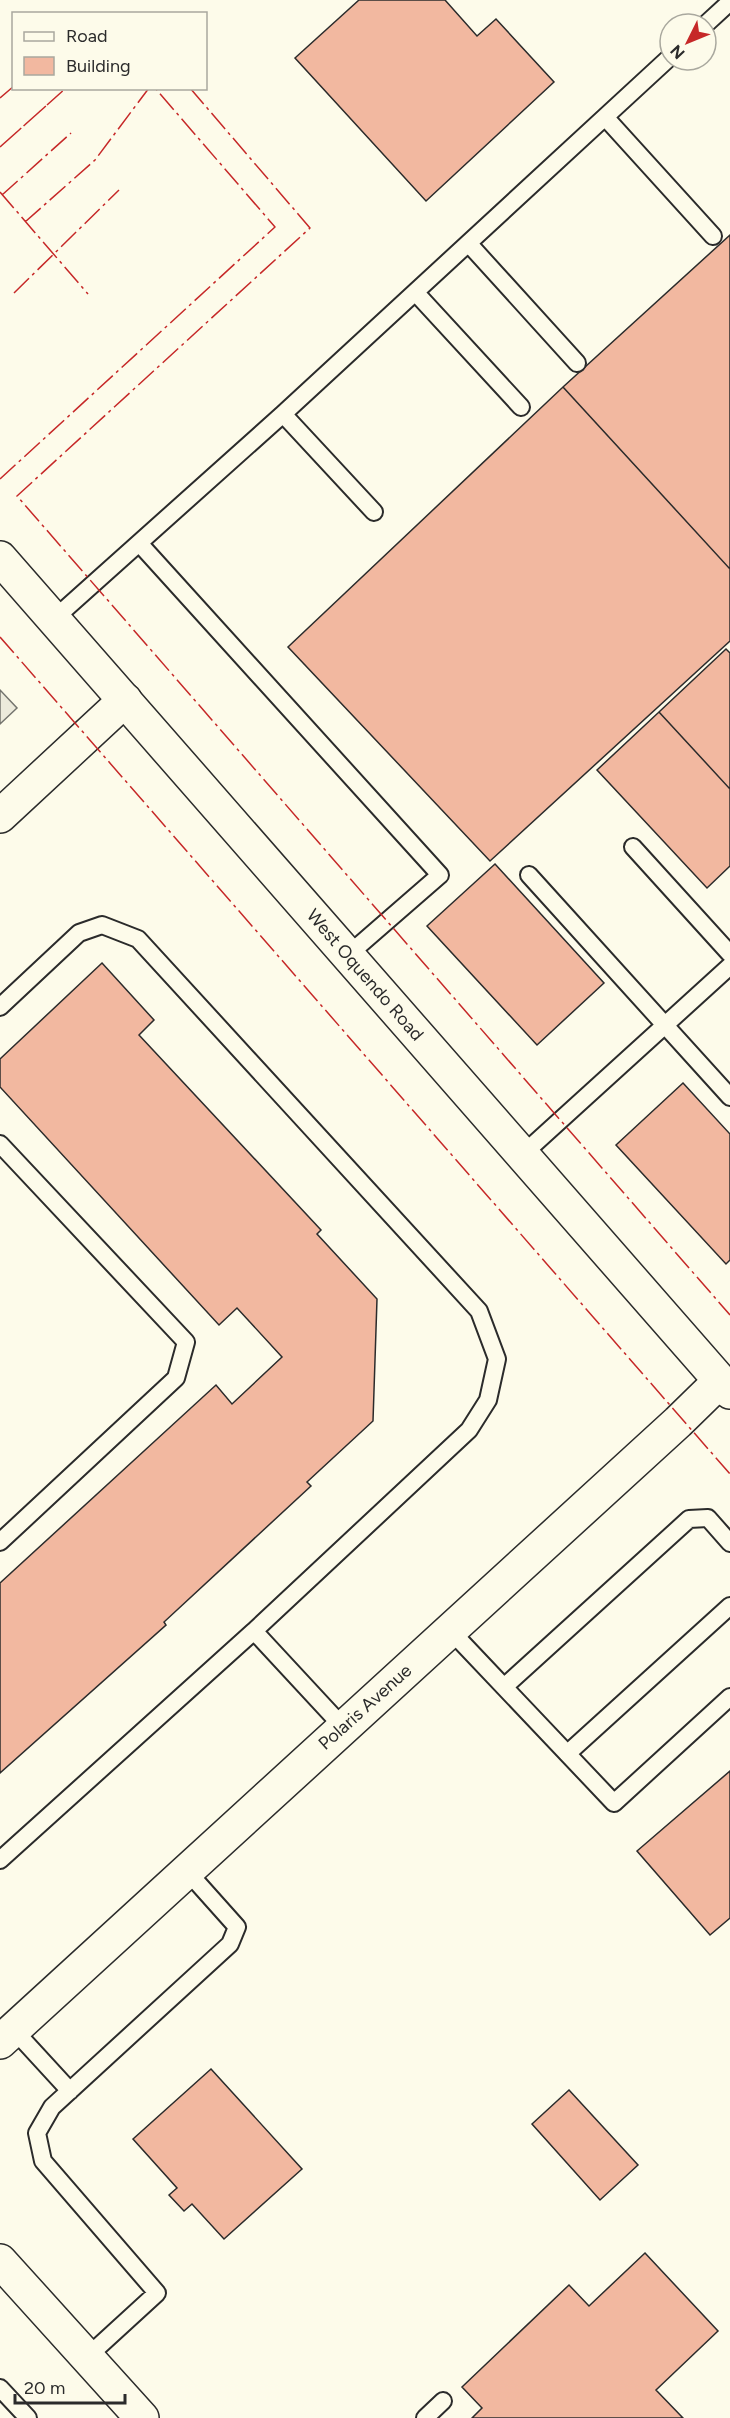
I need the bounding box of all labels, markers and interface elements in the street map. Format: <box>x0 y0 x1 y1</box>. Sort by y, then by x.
legend <box>12 12 207 90</box>
north arrow <box>658 12 718 72</box>
text: Road <box>66 25 107 47</box>
text: N <box>666 41 689 63</box>
text: Building <box>66 55 131 77</box>
street label: West Oquendo Road <box>302 905 428 1045</box>
street label: Polaris Avenue <box>314 1659 416 1755</box>
scale bar <box>15 2367 124 2405</box>
text: 20 m <box>24 2377 65 2399</box>

